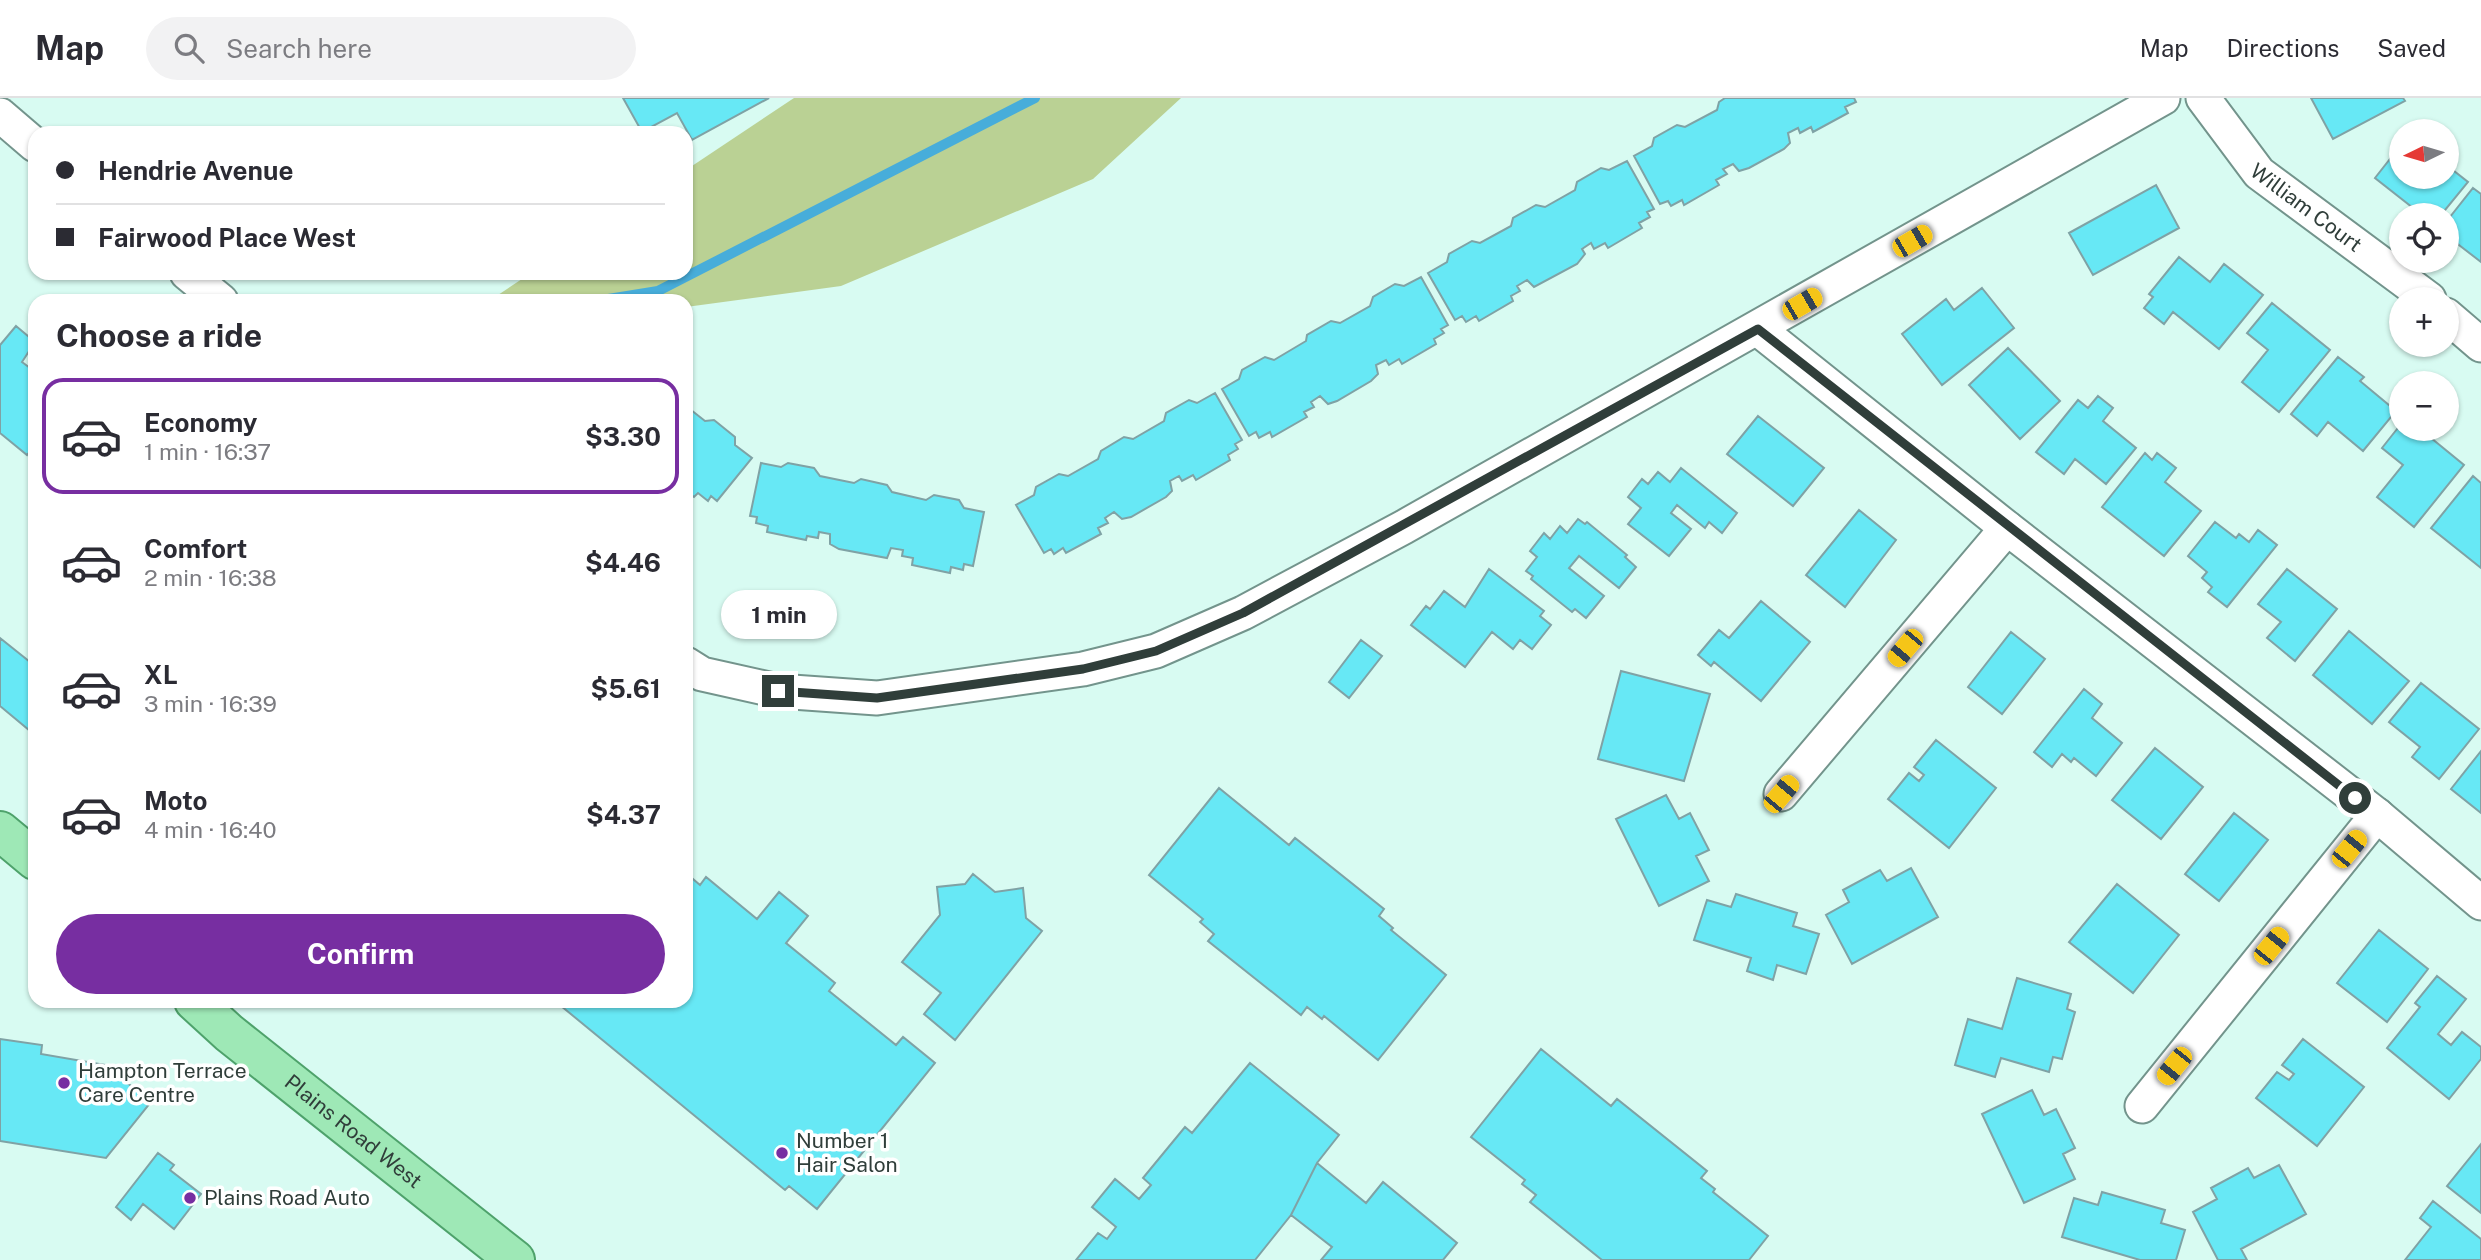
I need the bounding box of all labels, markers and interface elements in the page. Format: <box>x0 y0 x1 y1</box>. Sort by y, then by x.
search box <box>146 17 636 80</box>
text: Map <box>35 29 104 67</box>
icon: search <box>170 29 208 67</box>
text: Search here <box>226 33 372 64</box>
text: Map <box>2140 34 2189 62</box>
text: Directions <box>2227 34 2339 62</box>
text: Saved <box>2377 34 2446 62</box>
north arrow <box>2389 119 2459 189</box>
map controls <box>2389 119 2459 441</box>
text: Hendrie Avenue <box>98 155 293 186</box>
street label: William Court <box>2246 158 2367 257</box>
button: locate <box>2389 203 2459 273</box>
car <box>1889 221 1936 261</box>
text: Fairwood Place West <box>98 222 356 253</box>
car <box>1779 284 1826 324</box>
button: + <box>2389 287 2459 357</box>
text: Choose a ride <box>56 317 262 354</box>
button: − <box>2389 371 2459 441</box>
icon: car <box>60 405 123 468</box>
text: Economy <box>144 407 257 438</box>
text: $3.30 <box>585 421 661 452</box>
text: 1 min · 16:37 <box>144 438 271 465</box>
icon: car <box>60 531 123 594</box>
text: Comfort <box>144 533 247 564</box>
text: $4.46 <box>585 547 661 578</box>
text: 2 min · 16:38 <box>144 564 277 591</box>
callout: 1 min <box>720 589 836 638</box>
text: 1 min <box>751 601 807 628</box>
car <box>1884 625 1927 671</box>
icon: car <box>60 657 123 720</box>
text: XL <box>144 659 178 690</box>
text: $5.61 <box>590 673 661 704</box>
route end <box>762 675 794 707</box>
text: 3 min · 16:39 <box>144 690 277 717</box>
car <box>1760 771 1803 817</box>
route start <box>2339 782 2371 814</box>
icon: car <box>60 783 123 846</box>
text: Moto <box>144 785 207 816</box>
text: $4.37 <box>586 799 661 830</box>
text: 4 min · 16:40 <box>144 816 277 843</box>
car <box>2328 826 2371 872</box>
button: Confirm <box>56 914 665 994</box>
car <box>2250 923 2293 969</box>
car <box>2153 1043 2196 1089</box>
place label: Hampton Terrace Care Centre <box>78 1058 247 1107</box>
street label: Plains Road West <box>280 1069 427 1193</box>
marker: Hampton Terrace Care Centre <box>56 1075 72 1091</box>
place label: Number 1 Hair Salon <box>796 1128 898 1177</box>
marker: Number 1 Hair Salon <box>774 1145 790 1161</box>
place label: Plains Road Auto <box>204 1185 370 1210</box>
marker: Plains Road Auto <box>182 1190 198 1206</box>

